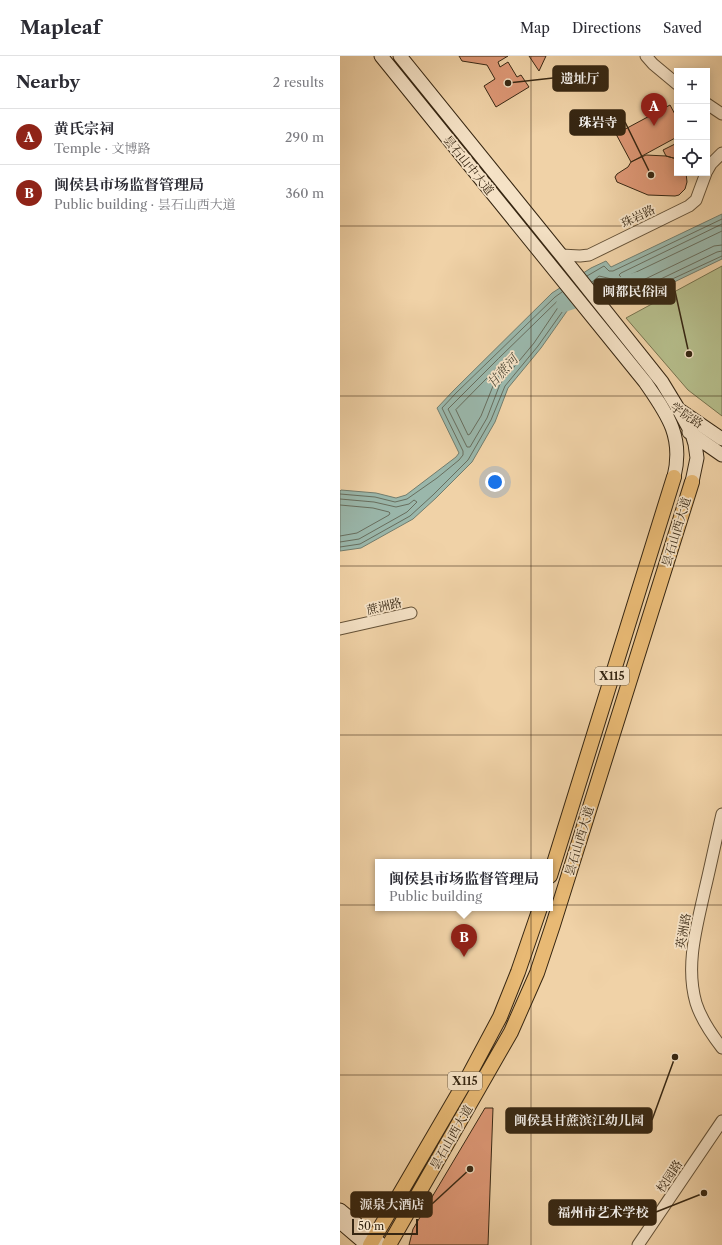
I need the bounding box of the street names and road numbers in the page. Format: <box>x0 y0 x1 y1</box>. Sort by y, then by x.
street label: 昙石山中大道 <box>441 132 497 198</box>
street label: 珠岩路 <box>619 201 657 231</box>
street label: 学院路 <box>668 399 706 431</box>
street label: 昙石山西大道 <box>658 495 694 569</box>
street label: 蔗洲路 <box>365 595 403 617</box>
road number: X115 <box>595 667 629 685</box>
street label: 昙石山西大道 <box>561 804 597 878</box>
street label: 英洲路 <box>672 912 694 950</box>
road number: X115 <box>448 1072 482 1090</box>
street label: 昙石山西大道 <box>427 1102 475 1172</box>
street label: 校园路 <box>653 1157 685 1195</box>

